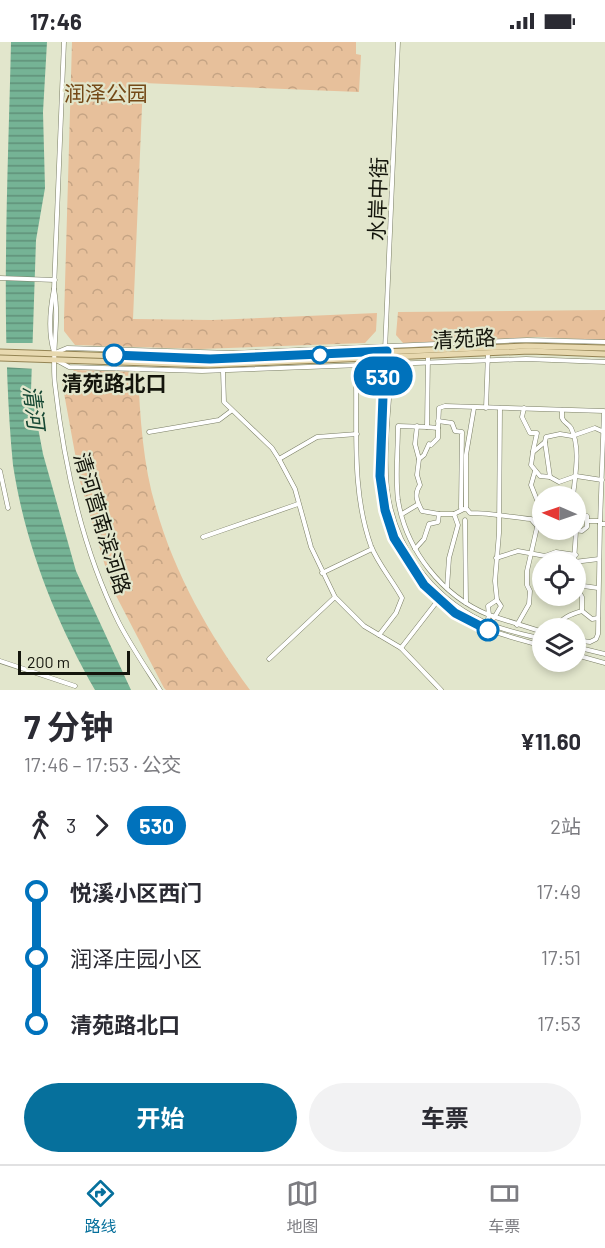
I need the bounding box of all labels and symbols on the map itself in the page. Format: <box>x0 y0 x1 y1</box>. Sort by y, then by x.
park label: 润泽公园 <box>64 80 148 105</box>
street label: 水岸中街 <box>363 157 391 241</box>
street label: 清苑路 <box>432 324 496 352</box>
marker: 清苑路北口 <box>103 344 125 366</box>
unlabelled marker <box>311 346 329 364</box>
line badge: 530 <box>348 356 418 396</box>
place label: 清苑路北口 <box>62 370 167 395</box>
water label: 清河 <box>19 384 51 434</box>
street label: 清河营南滨河路 <box>70 449 136 597</box>
north arrow <box>532 486 586 540</box>
unlabelled marker <box>477 619 499 641</box>
scale bar <box>18 648 130 676</box>

